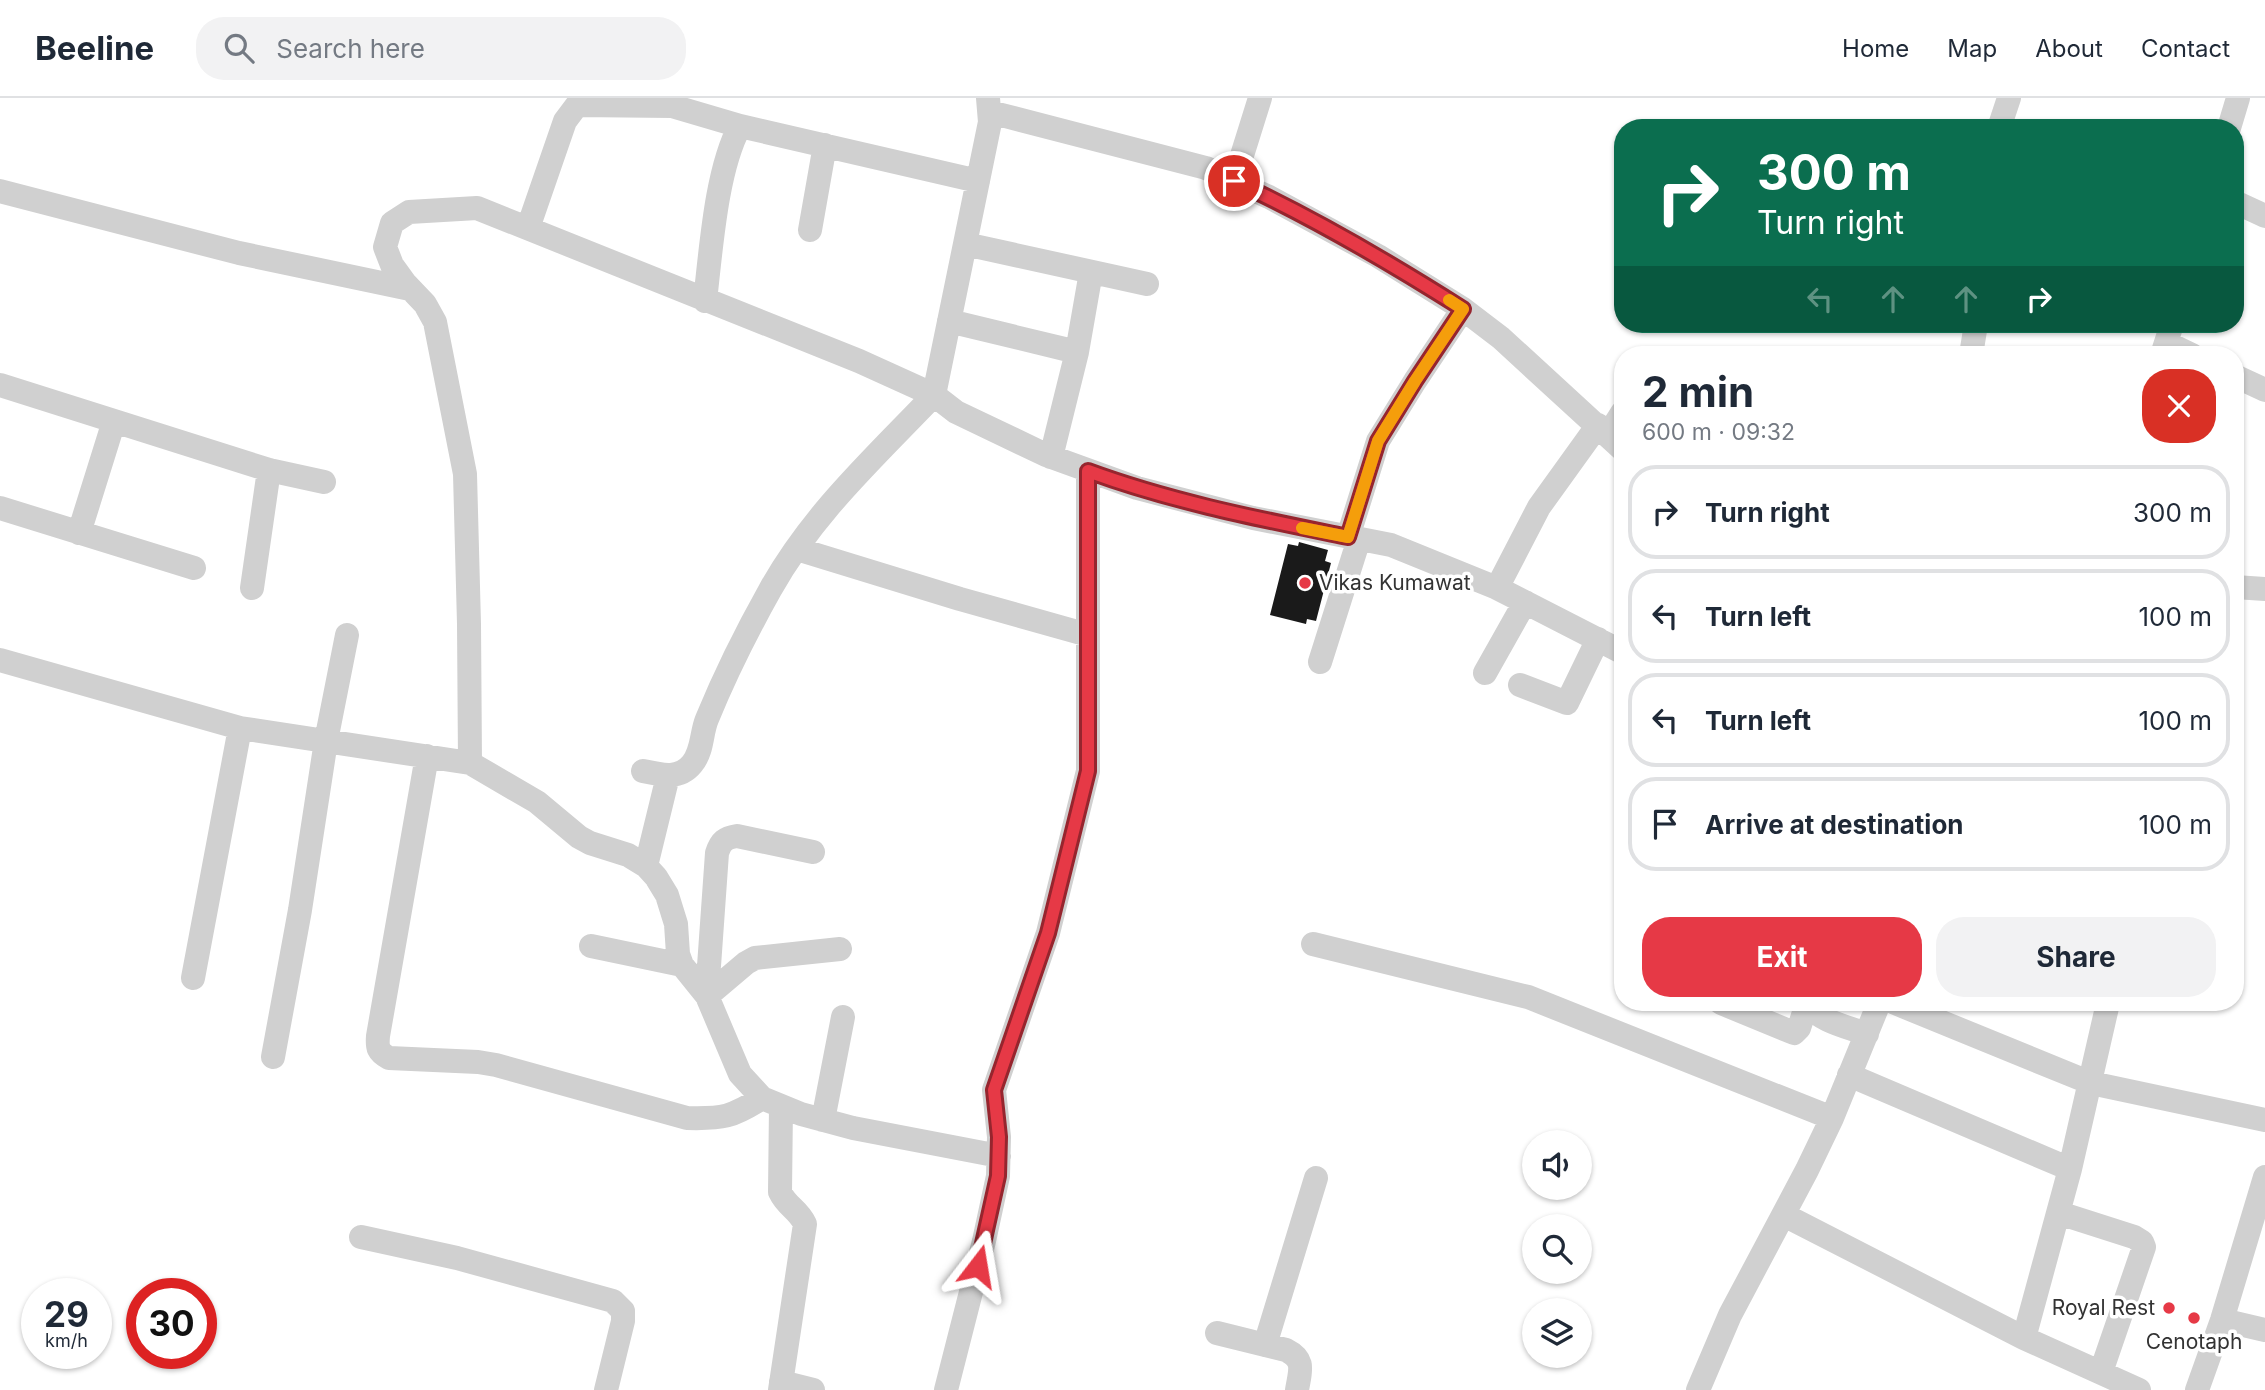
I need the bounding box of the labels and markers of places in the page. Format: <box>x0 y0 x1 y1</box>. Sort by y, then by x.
pin <box>1204 151 1264 211</box>
place label: Vikas Kumawat <box>1319 570 1471 595</box>
marker: Vikas Kumawat <box>1297 575 1313 591</box>
place label: Royal Rest <box>2052 1295 2155 1320</box>
marker: Royal Rest <box>2161 1300 2177 1316</box>
marker: Cenotaph <box>2186 1310 2202 1326</box>
place label: Cenotaph <box>2146 1329 2242 1354</box>

